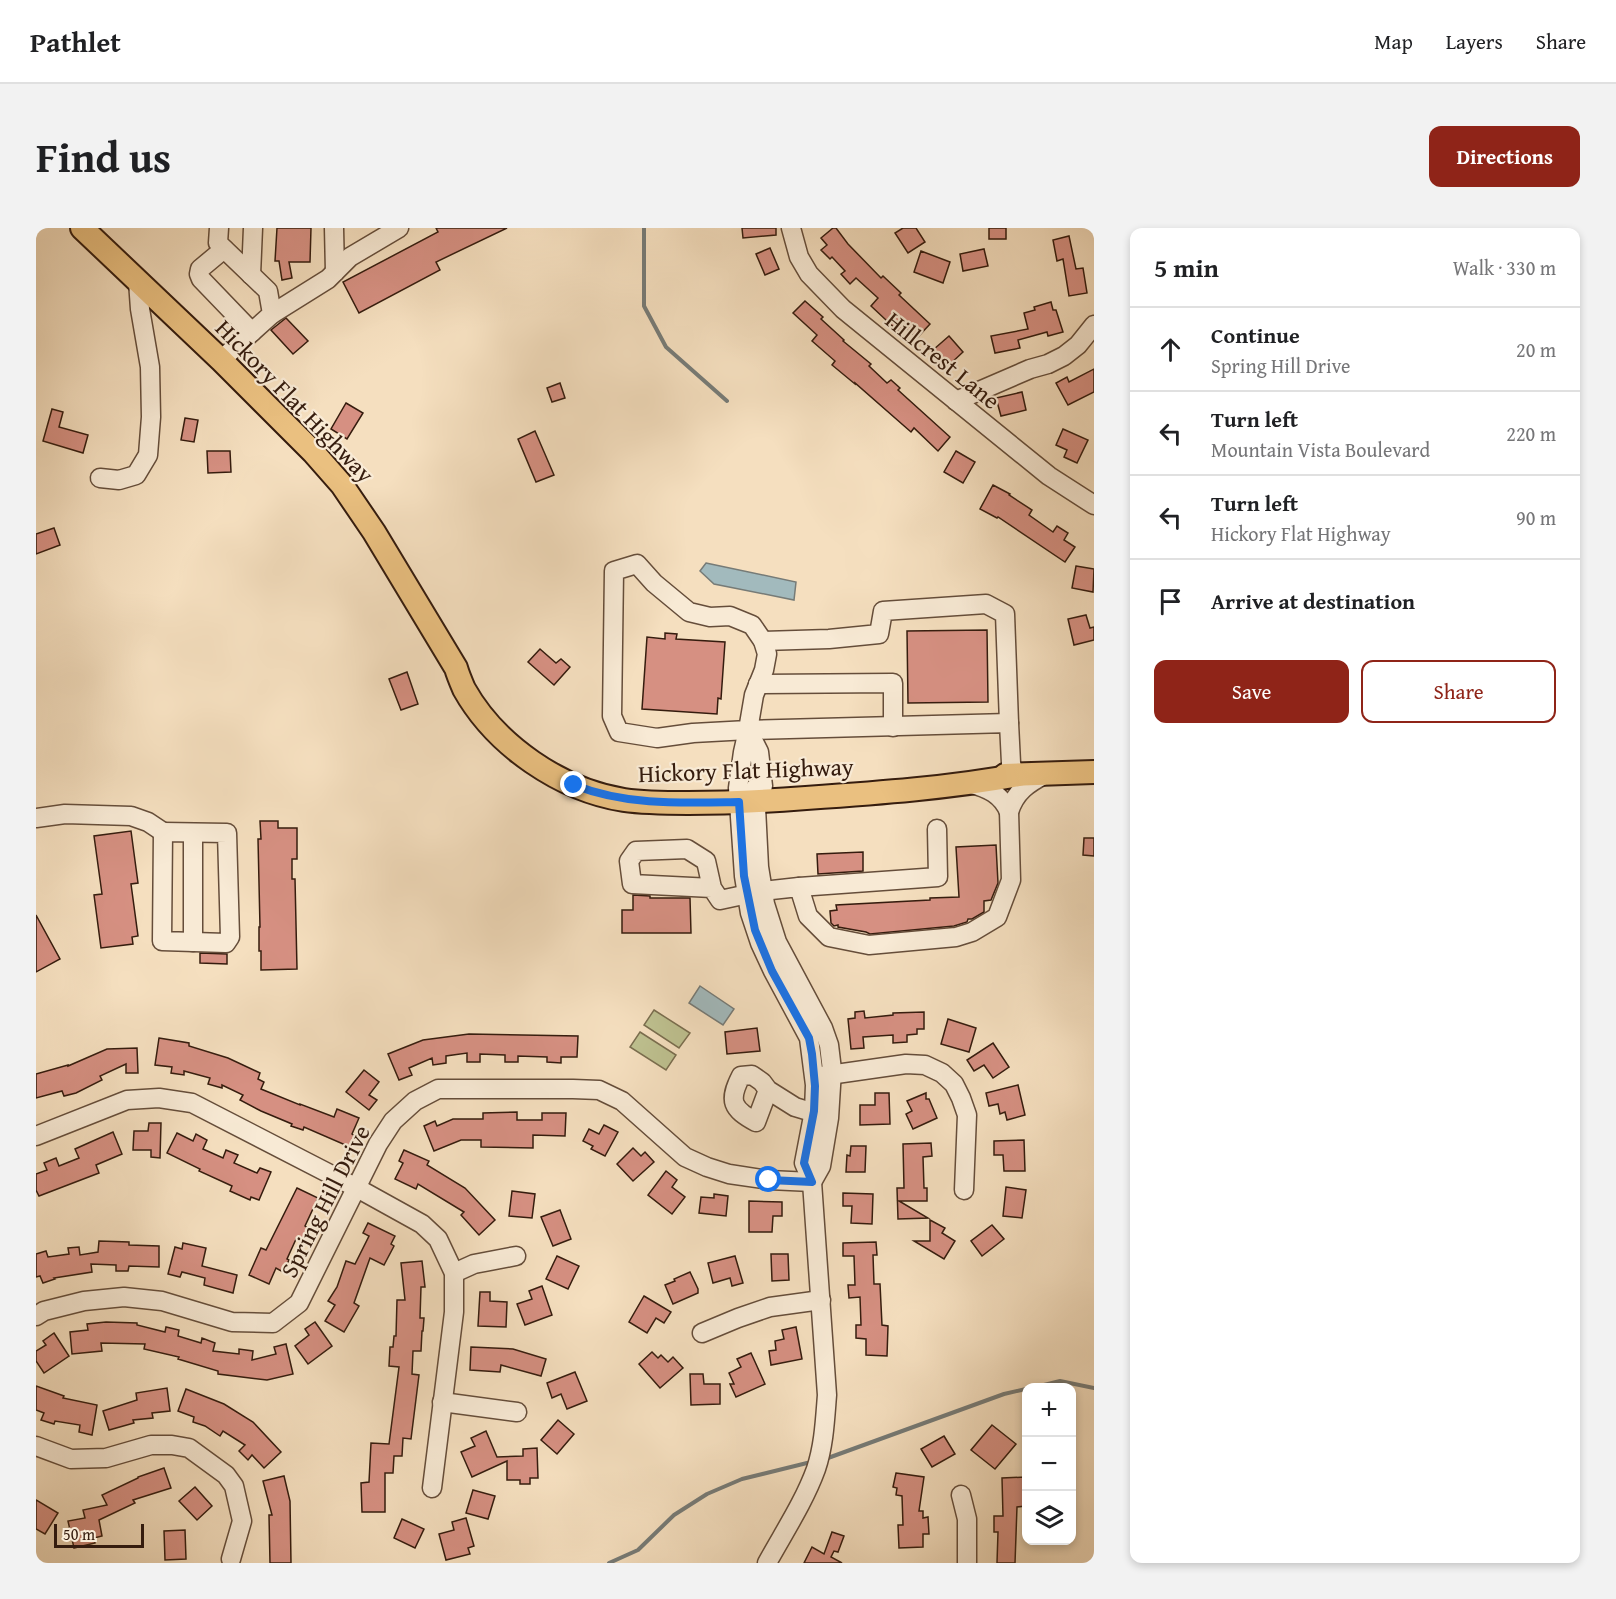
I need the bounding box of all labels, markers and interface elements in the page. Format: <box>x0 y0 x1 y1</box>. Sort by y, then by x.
text: Pathlet <box>30 21 121 62</box>
text: Map <box>1374 26 1413 57</box>
text: Layers <box>1446 26 1503 57</box>
text: Share <box>1536 26 1586 57</box>
text: Find us <box>36 126 171 187</box>
button: Directions <box>1429 126 1580 187</box>
text: 5 min <box>1154 248 1219 287</box>
text: Walk · 330 m <box>1453 253 1556 282</box>
street label: Hillcrest Lane <box>878 303 1008 417</box>
street label: Hickory Flat Highway <box>208 311 383 491</box>
text: Continue <box>1211 319 1300 351</box>
icon: ahead <box>1154 333 1187 366</box>
text: 20 m <box>1516 335 1556 364</box>
text: Spring Hill Drive <box>1211 351 1350 380</box>
text: Turn left <box>1211 403 1298 435</box>
icon: left <box>1154 417 1187 450</box>
text: 220 m <box>1506 419 1556 448</box>
text: Mountain Vista Boulevard <box>1211 435 1430 464</box>
text: Turn left <box>1211 487 1298 519</box>
icon: left <box>1154 501 1187 534</box>
text: 90 m <box>1516 503 1556 532</box>
text: Hickory Flat Highway <box>1211 519 1391 548</box>
icon: arrive <box>1154 585 1187 618</box>
text: Arrive at destination <box>1211 585 1415 617</box>
button: Save <box>1154 660 1349 723</box>
button: Share <box>1361 660 1556 723</box>
street label: Hickory Flat Highway <box>638 749 854 791</box>
route end <box>560 771 586 797</box>
street label: Spring Hill Drive <box>271 1119 379 1283</box>
route start <box>755 1166 781 1192</box>
map controls <box>1022 1383 1076 1545</box>
button: + <box>1022 1383 1076 1437</box>
button: − <box>1022 1437 1076 1491</box>
button: layers <box>1022 1491 1076 1545</box>
scale bar <box>54 1521 144 1548</box>
text: 50 m <box>63 1522 95 1546</box>

